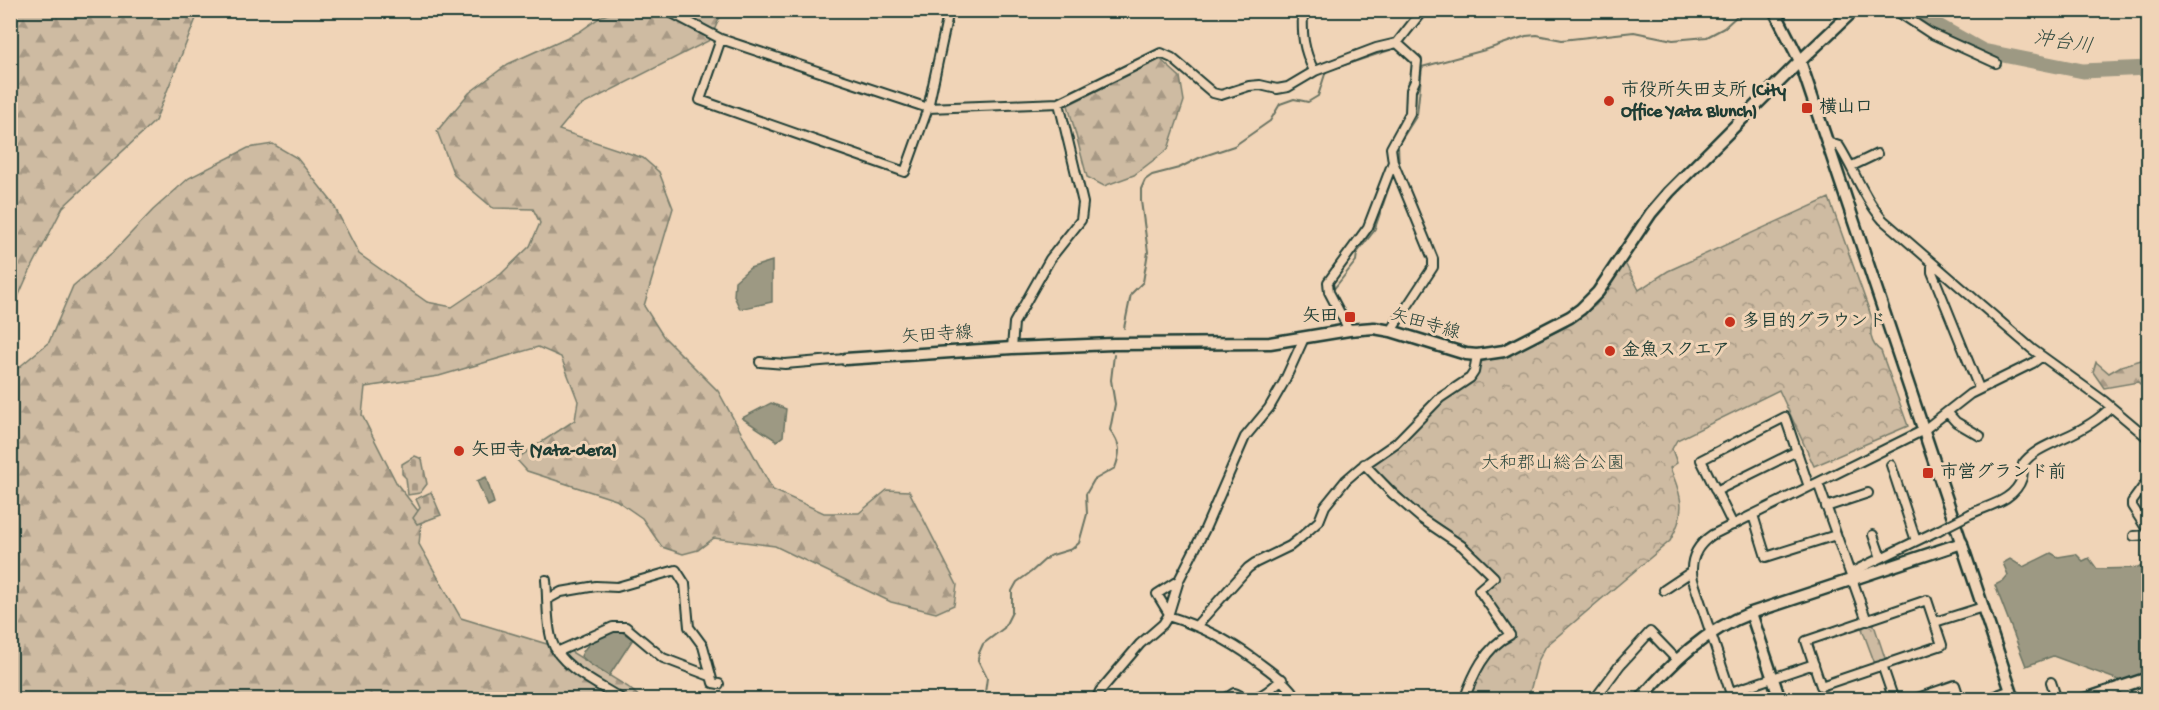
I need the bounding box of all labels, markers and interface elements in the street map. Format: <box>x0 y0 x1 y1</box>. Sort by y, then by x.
water label: 沖台川 <box>2032 26 2095 60</box>
place label: 市役所矢田支所 (City Office Yata Blunch) <box>1621 80 1786 123</box>
marker: 市役所矢田支所 (City Office Yata Blunch) <box>1602 94 1616 108</box>
place label: 横山口 <box>1819 97 1873 119</box>
marker: 横山口 <box>1800 101 1814 115</box>
street label: 矢田寺線 <box>1388 304 1463 345</box>
place label: 矢田 <box>1302 306 1338 328</box>
marker: 矢田 <box>1343 310 1357 324</box>
place label: 多目的グラウンド <box>1742 311 1886 333</box>
marker: 多目的グラウンド <box>1723 315 1737 329</box>
street label: 矢田寺線 <box>900 322 974 349</box>
place label: 金魚スクエア <box>1622 340 1730 362</box>
marker: 金魚スクエア <box>1603 344 1617 358</box>
place label: 矢田寺 (Yata-dera) <box>471 440 617 462</box>
marker: 矢田寺 (Yata-dera) <box>452 444 466 458</box>
park label: 大和郡山総合公園 <box>1481 453 1625 475</box>
place label: 市営グランド前 <box>1940 462 2066 484</box>
marker: 市営グランド前 <box>1921 466 1935 480</box>

